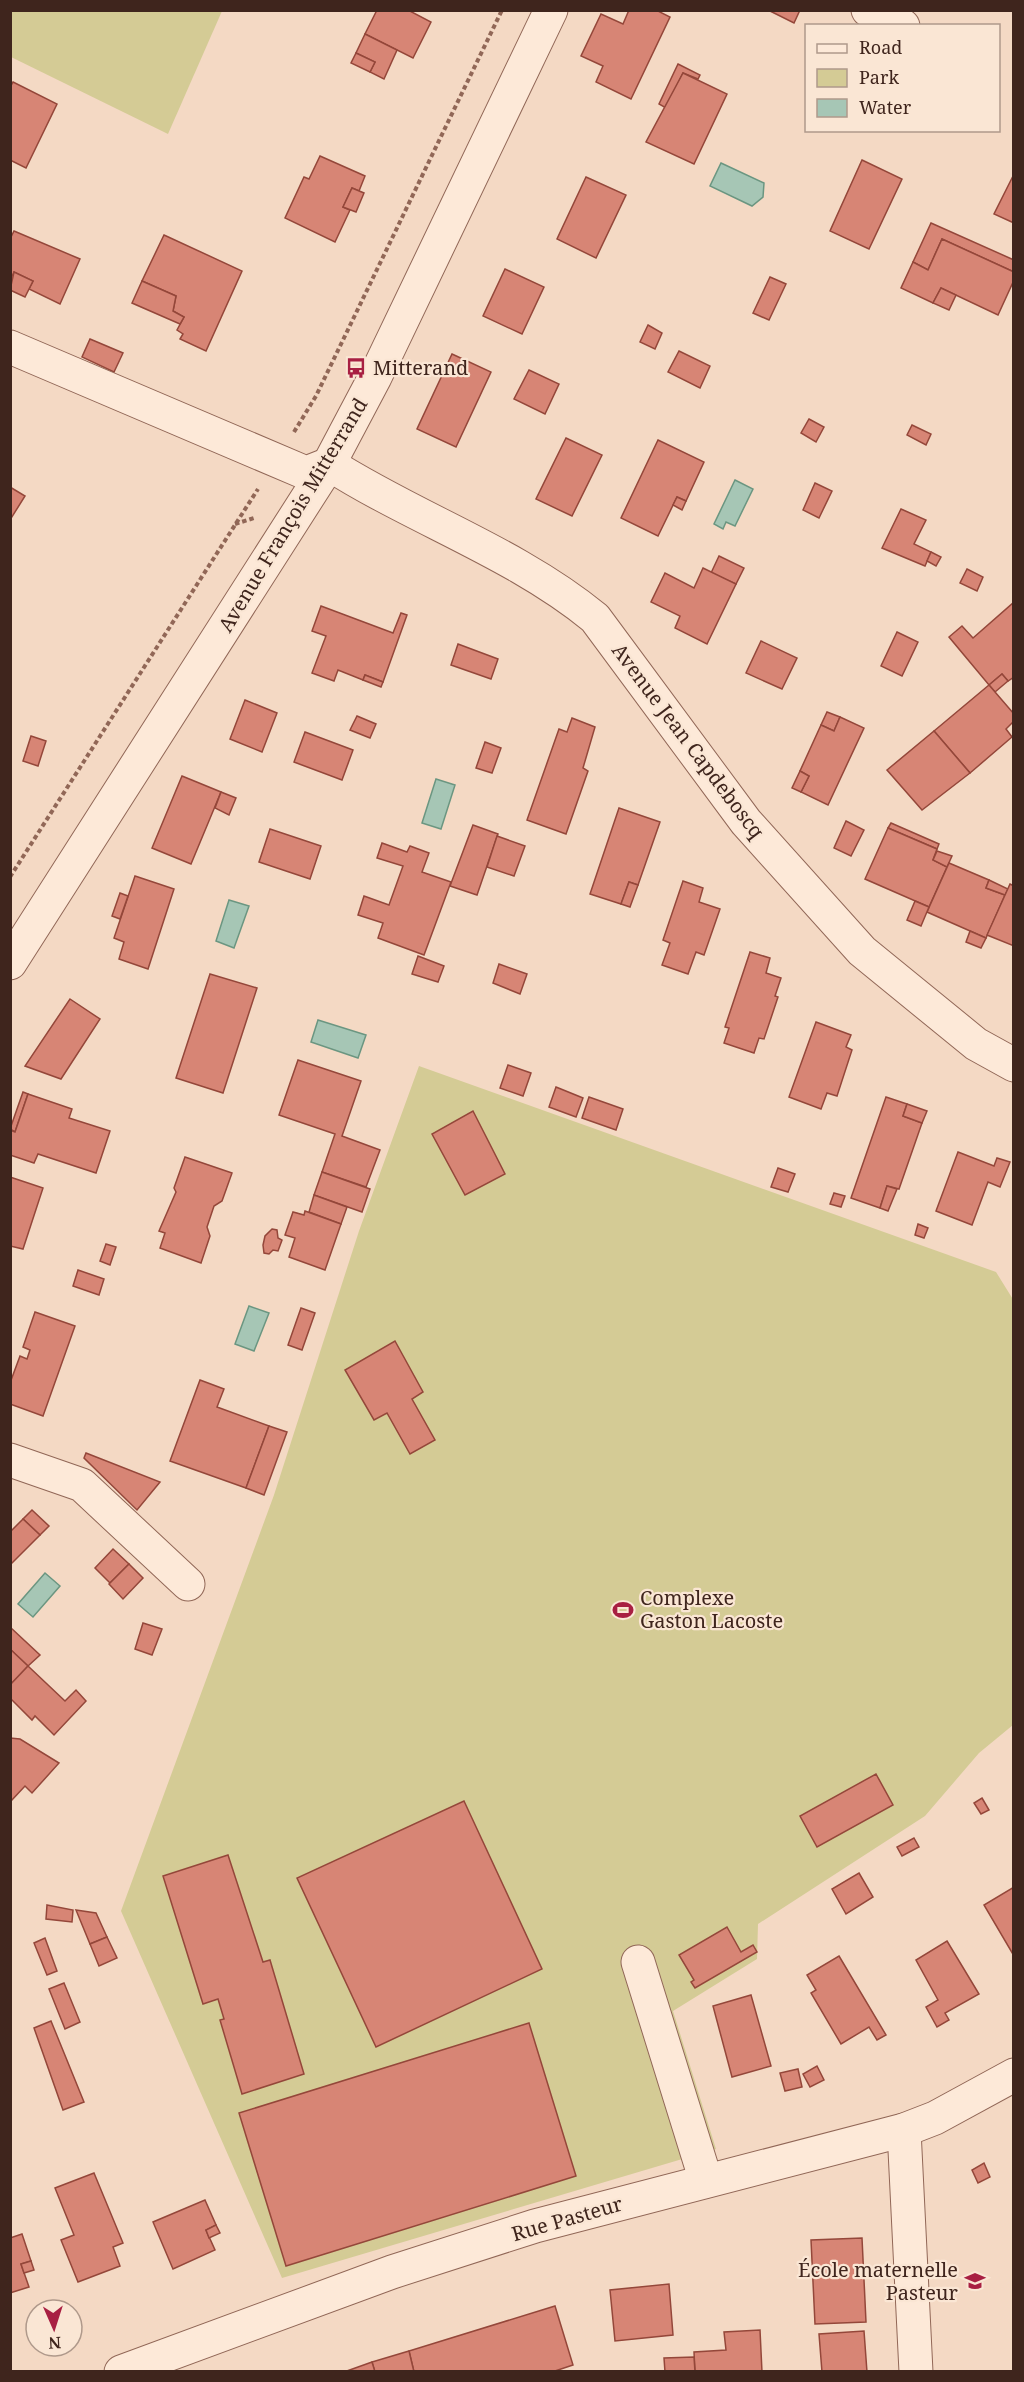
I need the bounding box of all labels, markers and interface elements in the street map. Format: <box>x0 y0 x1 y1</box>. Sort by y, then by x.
legend <box>805 24 1000 132</box>
text: Road <box>859 35 902 59</box>
text: Park <box>859 65 899 89</box>
text: Water <box>859 95 912 119</box>
place label: Mitterand <box>373 354 468 381</box>
bus stop icon: Mitterand <box>344 356 368 380</box>
street label: Avenue François Mitterrand <box>212 393 373 637</box>
street label: Avenue Jean Capdeboscq <box>606 638 771 844</box>
place label: Complexe Gaston Lacoste <box>640 1584 783 1634</box>
sports icon: Complexe Gaston Lacoste <box>611 1598 635 1622</box>
street label: Rue Pasteur <box>508 2190 626 2247</box>
place label: École maternelle Pasteur <box>798 2256 959 2306</box>
school or university icon: École maternelle Pasteur <box>963 2269 987 2293</box>
north arrow <box>24 2298 84 2358</box>
text: N <box>48 2332 62 2354</box>

